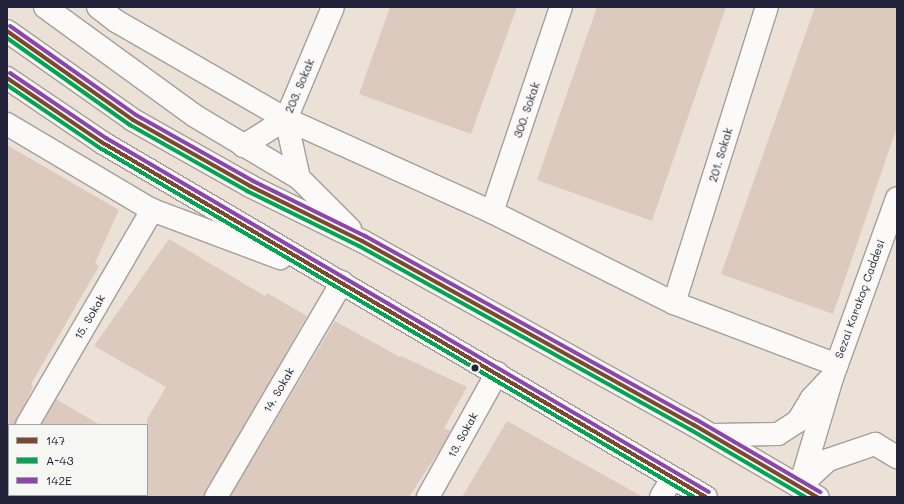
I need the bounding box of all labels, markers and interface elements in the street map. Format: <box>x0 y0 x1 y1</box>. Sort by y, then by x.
street label: 203. Sokak <box>283 57 317 115</box>
street label: 300. Sokak <box>511 80 543 140</box>
street label: 201. Sokak <box>707 126 735 184</box>
street label: Sezai Karakoç Caddesi <box>832 238 888 360</box>
street label: 15. Sokak <box>72 292 108 342</box>
unlabelled marker <box>470 363 480 373</box>
street label: 14. Sokak <box>261 365 297 415</box>
street label: 13. Sokak <box>445 410 481 460</box>
legend <box>8 424 148 496</box>
text: 147 <box>46 432 65 448</box>
text: A-43 <box>46 452 73 468</box>
text: 142E <box>46 472 72 488</box>

